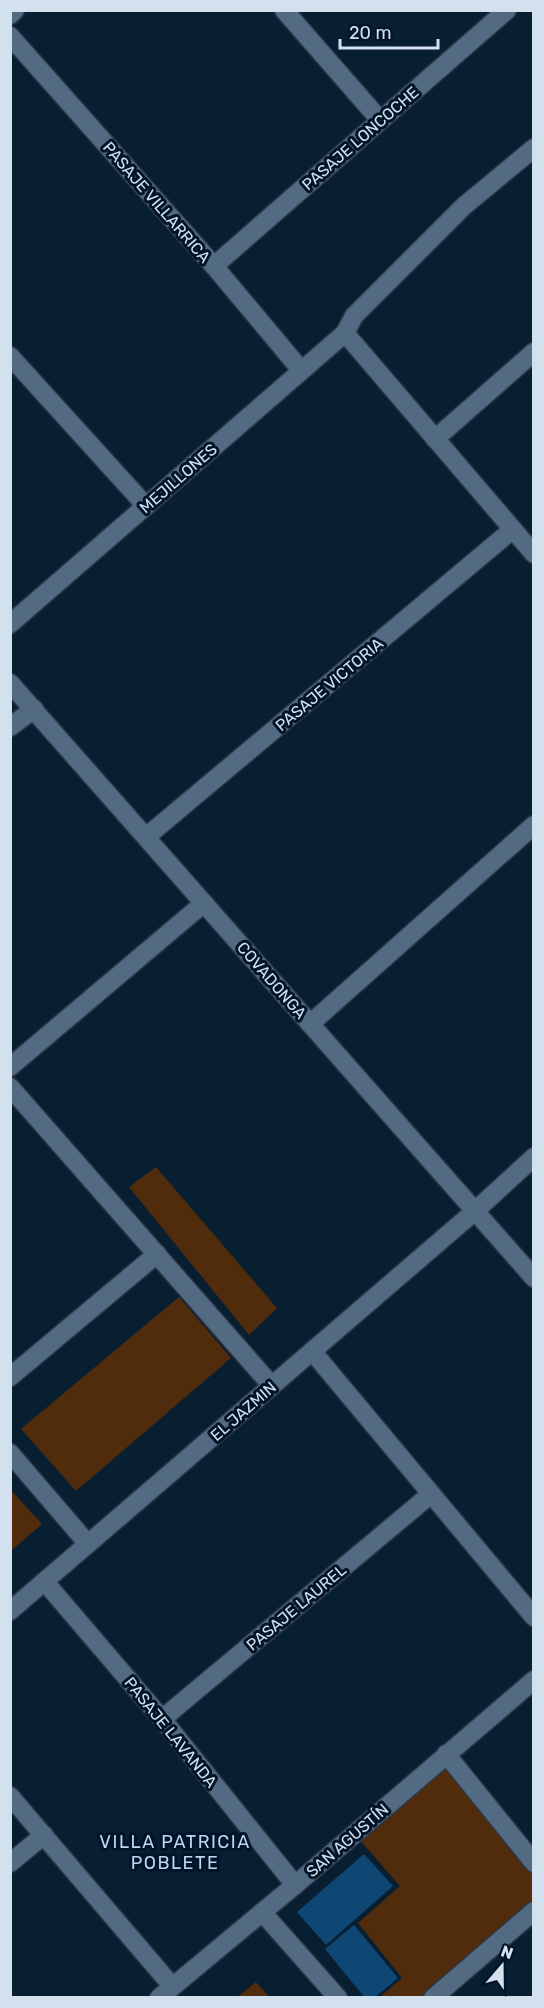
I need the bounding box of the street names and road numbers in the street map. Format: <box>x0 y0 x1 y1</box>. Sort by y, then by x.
street label: PASAJE LONCOCHE <box>298 83 423 194</box>
street label: PASAJE VILLARRICA <box>99 138 215 267</box>
street label: MEJILLONES <box>136 440 221 517</box>
street label: PASAJE VICTORIA <box>272 634 387 735</box>
street label: COVADONGA <box>233 938 310 1023</box>
street label: EL JAZMIN <box>207 1378 280 1445</box>
street label: PASAJE LAUREL <box>243 1560 350 1655</box>
street label: PASAJE LAVANDA <box>120 1673 221 1791</box>
street label: SAN AGUSTÍN <box>302 1800 392 1881</box>

